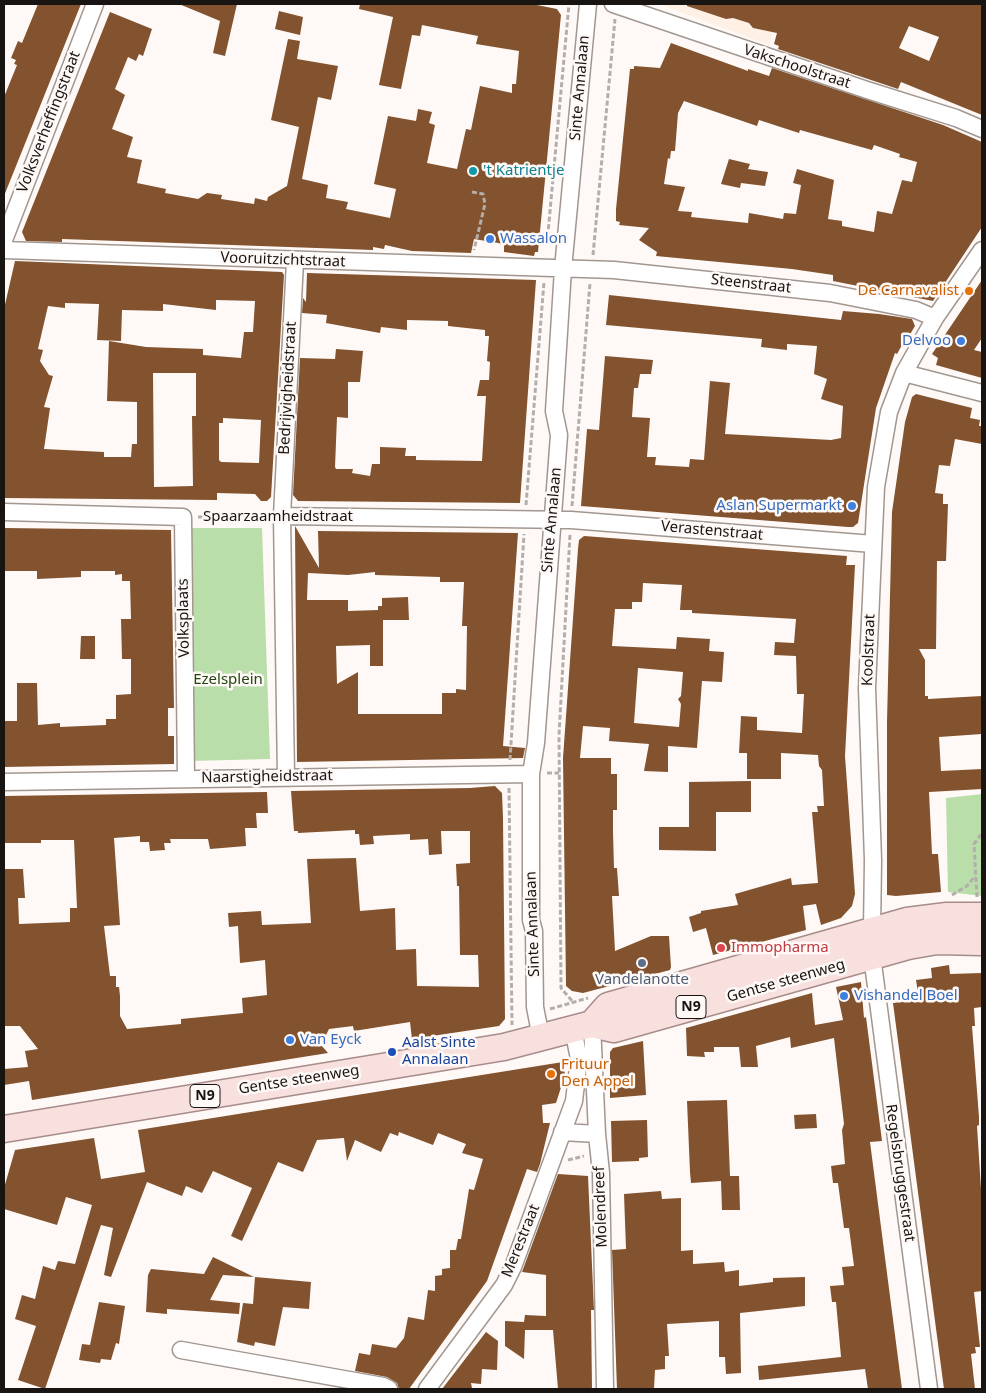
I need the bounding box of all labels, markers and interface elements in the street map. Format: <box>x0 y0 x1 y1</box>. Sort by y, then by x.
street label: Sinte Annalaan <box>566 35 594 141</box>
street label: Vakschoolstraat <box>741 41 853 93</box>
street label: Volksverheffingstraat <box>14 49 84 195</box>
place label: 't Katrientje <box>483 162 564 180</box>
marker: 't Katrientje <box>467 165 479 177</box>
place label: Wassalon <box>500 230 567 248</box>
marker: Wassalon <box>484 233 496 245</box>
street label: Vooruitzichtstraat <box>220 249 346 271</box>
street label: Steenstraat <box>710 271 792 297</box>
place label: De Carnavalist <box>858 282 959 300</box>
marker: De Carnavalist <box>963 285 975 297</box>
street label: Bedrijvigheidstraat <box>276 321 300 455</box>
place label: Delvoo <box>902 332 951 350</box>
marker: Delvoo <box>955 335 967 347</box>
street label: Sinte Annalaan <box>538 467 566 573</box>
place label: Aslan Supermarkt <box>716 497 842 515</box>
marker: Aslan Supermarkt <box>846 500 858 512</box>
street label: Spaarzaamheidstraat <box>203 508 353 526</box>
street label: Verastenstraat <box>660 518 764 544</box>
street label: Volksplaats <box>174 578 194 658</box>
street label: Koolstraat <box>859 614 879 686</box>
park label: Ezelsplein <box>193 671 263 689</box>
street label: Naarstigheidstraat <box>201 767 333 787</box>
street label: Sinte Annalaan <box>522 871 544 977</box>
place label: Immopharma <box>731 939 829 957</box>
marker: Immopharma <box>715 942 727 954</box>
street label: Gentse steenweg <box>725 956 847 1006</box>
marker: Vandelanotte <box>636 957 648 969</box>
place label: Vandelanotte <box>595 971 689 989</box>
place label: Vishandel Boel <box>854 987 958 1005</box>
marker: Vishandel Boel <box>838 990 850 1002</box>
road number: N9 <box>676 996 706 1019</box>
place label: Van Eyck <box>300 1031 361 1049</box>
marker: Van Eyck <box>284 1034 296 1046</box>
place label: Aalst Sinte Annalaan <box>402 1034 476 1069</box>
marker: Aalst Sinte Annalaan <box>386 1046 398 1058</box>
place label: Frituur Den Appel <box>561 1056 634 1091</box>
street label: Gentse steenweg <box>237 1062 361 1098</box>
marker: Frituur Den Appel <box>545 1068 557 1080</box>
road number: N9 <box>190 1084 220 1108</box>
street label: Regelsbruggestraat <box>881 1103 919 1243</box>
street label: Molendreef <box>591 1166 611 1248</box>
street label: Merestraat <box>498 1202 544 1280</box>

